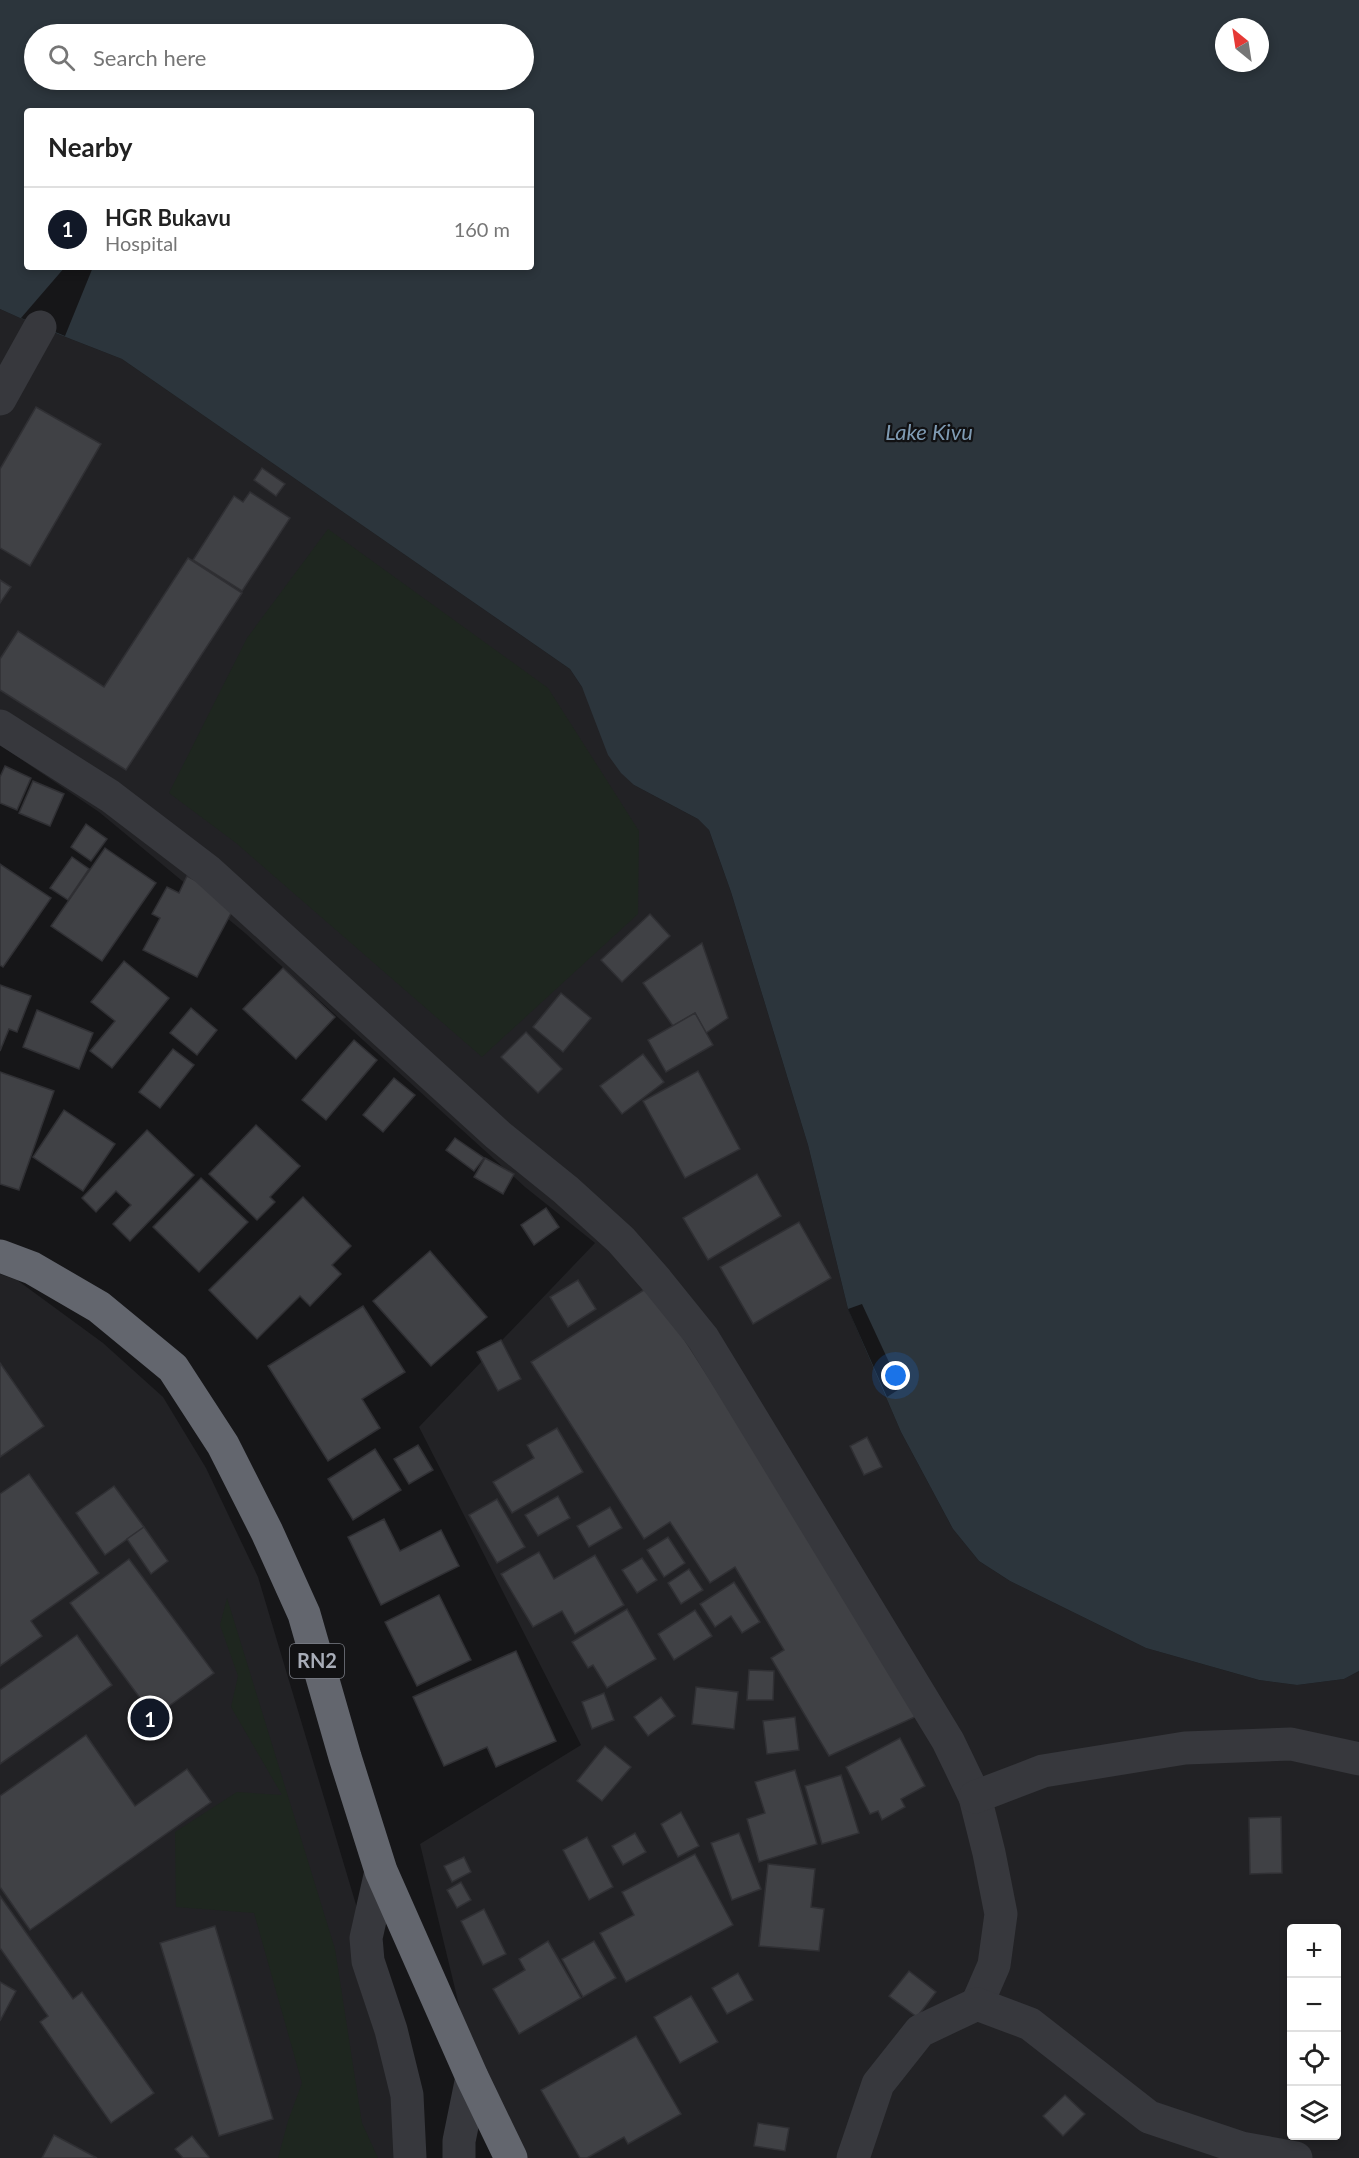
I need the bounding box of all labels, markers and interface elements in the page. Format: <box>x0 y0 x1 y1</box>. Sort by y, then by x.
north arrow <box>1215 18 1269 72</box>
search box <box>24 24 534 90</box>
icon: search <box>45 41 78 74</box>
text: Search here <box>93 44 206 71</box>
text: Nearby <box>48 131 133 163</box>
text: HGR Bukavu <box>105 204 231 231</box>
text: 1 <box>62 217 73 241</box>
text: 160 m <box>454 217 510 241</box>
text: Hospital <box>105 231 178 255</box>
water label: Lake Kivu <box>885 418 973 445</box>
your location <box>881 1361 910 1390</box>
road number: RN2 <box>290 1644 344 1678</box>
pin: 1 <box>130 1696 170 1740</box>
map controls <box>1287 1924 1341 2140</box>
button: + <box>1287 1924 1341 1978</box>
button: − <box>1287 1978 1341 2032</box>
button: locate <box>1287 2032 1341 2086</box>
button: layers <box>1287 2086 1341 2140</box>

